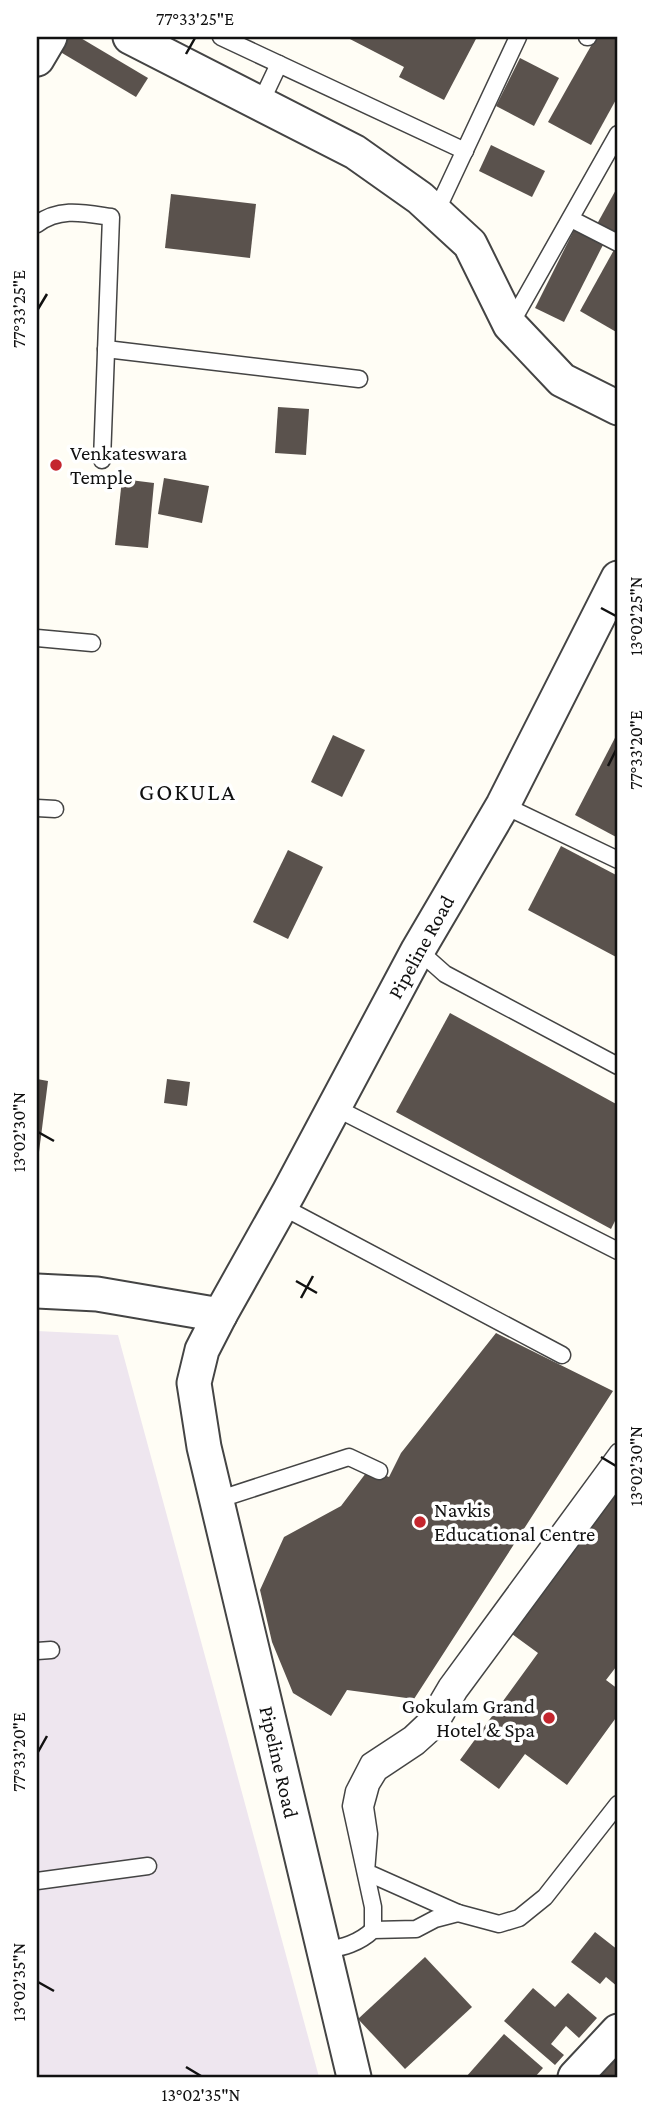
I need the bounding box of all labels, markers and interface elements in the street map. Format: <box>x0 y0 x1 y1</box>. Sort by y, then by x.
text: 77°33'25"E <box>156 9 234 29</box>
text: 77°33'25"E <box>9 270 29 348</box>
place label: Venkateswara Temple <box>70 441 188 489</box>
marker: Venkateswara Temple <box>48 457 64 473</box>
text: 13°02'25"N <box>626 576 646 656</box>
text: 77°33'20"E <box>626 710 646 790</box>
district label: GOKULA <box>139 778 237 805</box>
street label: Pipeline Road <box>383 891 459 1003</box>
text: 13°02'30"N <box>9 1092 29 1172</box>
text: 13°02'30"N <box>626 1426 646 1506</box>
place label: Navkis Educational Centre <box>434 1498 595 1546</box>
marker: Navkis Educational Centre <box>412 1514 428 1530</box>
place label: Gokulam Grand Hotel & Spa <box>402 1694 535 1742</box>
street label: Pipeline Road <box>254 1704 304 1820</box>
marker: Gokulam Grand Hotel & Spa <box>541 1710 557 1726</box>
text: 77°33'20"E <box>9 1712 29 1792</box>
text: 13°02'35"N <box>9 1942 29 2021</box>
text: 13°02'35"N <box>162 2085 241 2105</box>

